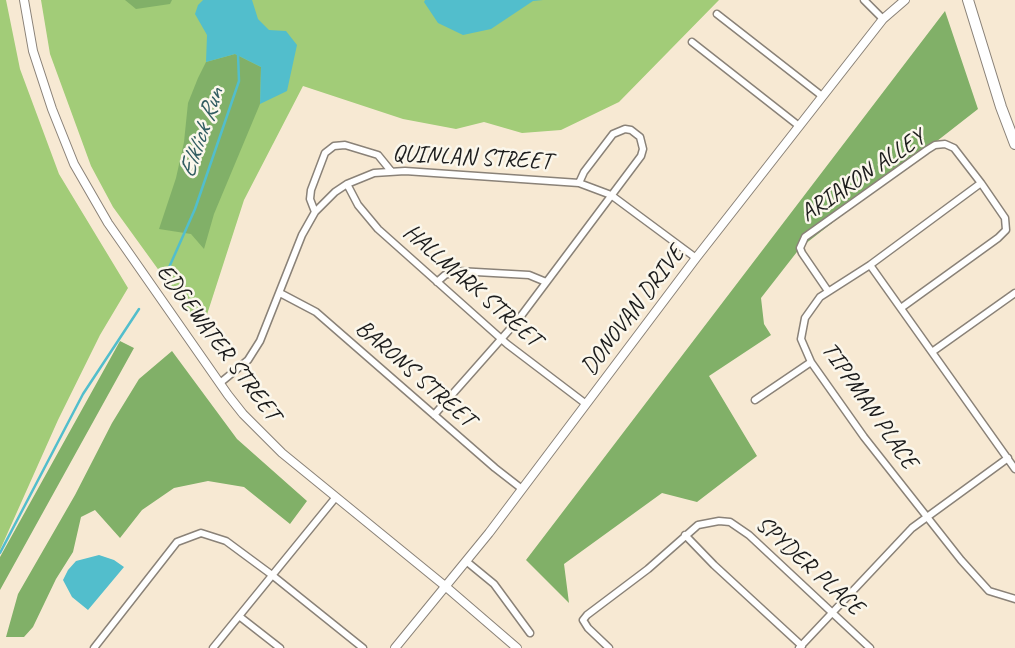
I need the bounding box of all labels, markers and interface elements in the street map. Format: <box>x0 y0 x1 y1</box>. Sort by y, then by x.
water label: Elklick Run <box>173 84 231 182</box>
street label: ARIAKON ALLEY <box>795 124 931 228</box>
street label: QUINLAN STREET <box>391 139 553 177</box>
street label: HALLMARK STREET <box>397 218 547 354</box>
street label: DONOVAN DRIVE <box>575 241 691 381</box>
street label: EDGEWATER STREET <box>150 259 286 427</box>
street label: BARONS STREET <box>349 314 481 434</box>
street label: TIPPMAN PLACE <box>815 337 923 475</box>
street label: SPYDER PLACE <box>749 510 869 622</box>

